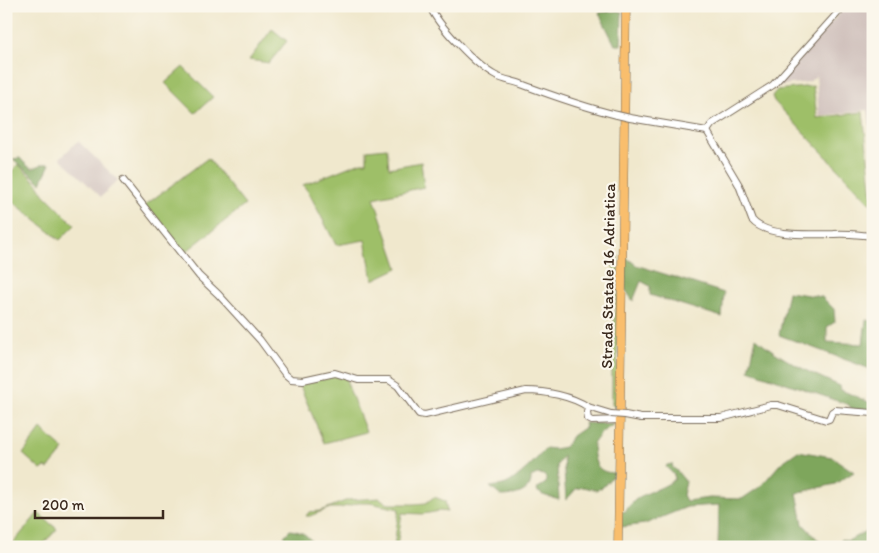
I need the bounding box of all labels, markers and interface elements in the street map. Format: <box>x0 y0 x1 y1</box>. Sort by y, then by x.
street label: Strada Statale 16 Adriatica <box>597 182 619 369</box>
scale bar <box>35 488 162 520</box>
text: 200 m <box>42 496 85 514</box>

